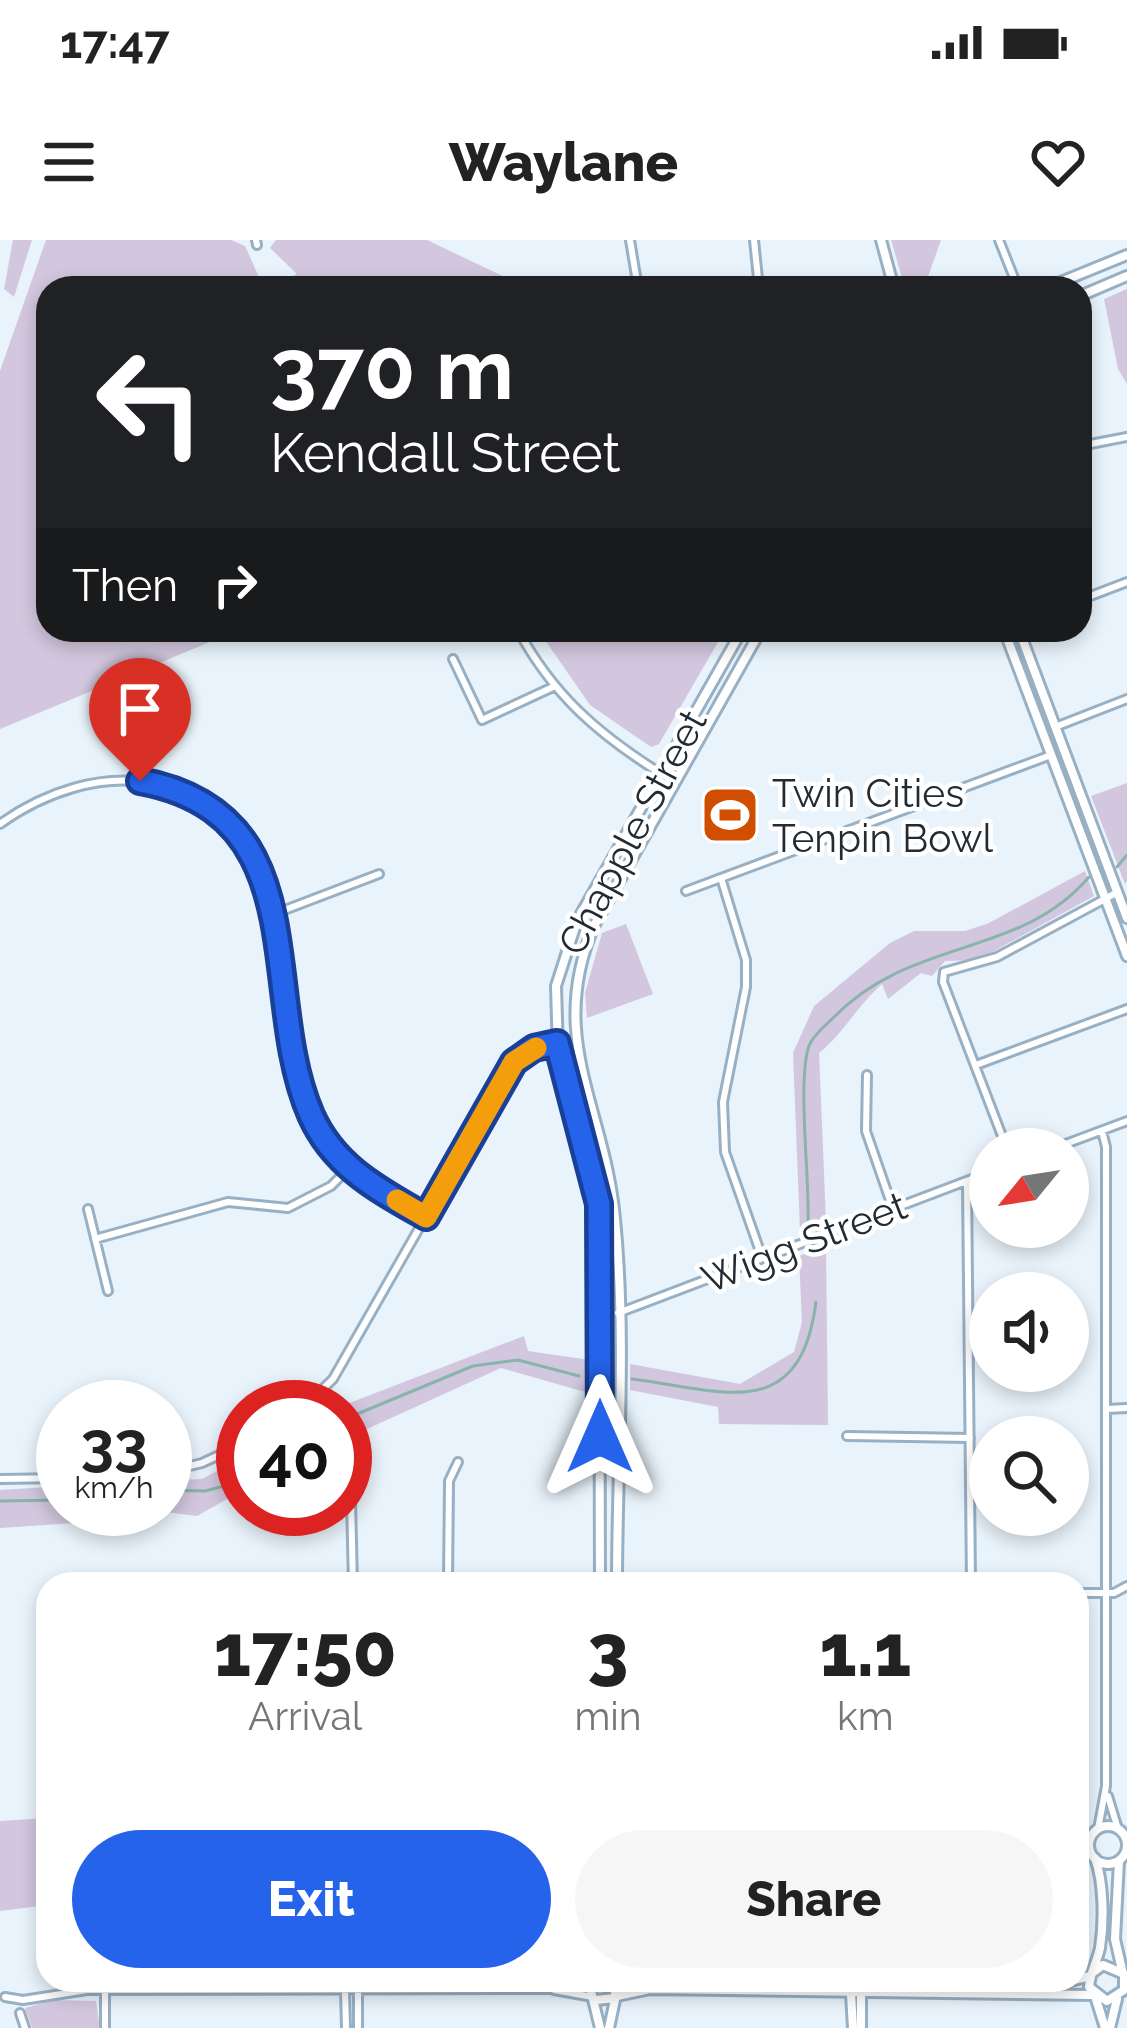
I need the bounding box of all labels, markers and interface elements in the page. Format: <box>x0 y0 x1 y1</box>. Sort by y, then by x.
text: 17:47 <box>60 16 170 69</box>
icon: menu <box>36 129 102 195</box>
icon: heart <box>1025 129 1091 195</box>
text: Waylane <box>449 130 678 194</box>
text: 370 m <box>270 320 514 419</box>
icon: left <box>72 324 228 480</box>
text: Kendall Street <box>270 421 620 485</box>
icon: right <box>202 552 268 618</box>
text: Then <box>72 559 178 612</box>
pin <box>89 658 191 781</box>
icon: arrive <box>107 676 173 742</box>
street label: Chapple Street <box>548 702 716 962</box>
place label: Twin Cities Tenpin Bowl <box>772 770 993 861</box>
sports icon: Twin Cities Tenpin Bowl <box>699 784 761 846</box>
north arrow <box>969 1128 1089 1248</box>
map controls <box>969 1128 1089 1536</box>
street label: Wigg Street <box>695 1182 913 1302</box>
button: sound <box>969 1272 1089 1392</box>
position arrow <box>537 1374 663 1500</box>
speed limit sign: 40 <box>216 1380 372 1536</box>
text: 33 <box>81 1408 147 1478</box>
button: search <box>969 1416 1089 1536</box>
text: km/h <box>74 1470 154 1505</box>
text: 17:50 <box>214 1608 397 1693</box>
text: 3 <box>588 1608 629 1693</box>
text: 1.1 <box>819 1608 911 1693</box>
text: Arrival <box>248 1693 362 1739</box>
text: min <box>574 1693 642 1739</box>
text: km <box>837 1693 894 1739</box>
button: Exit <box>72 1830 551 1968</box>
button: Share <box>575 1830 1053 1968</box>

